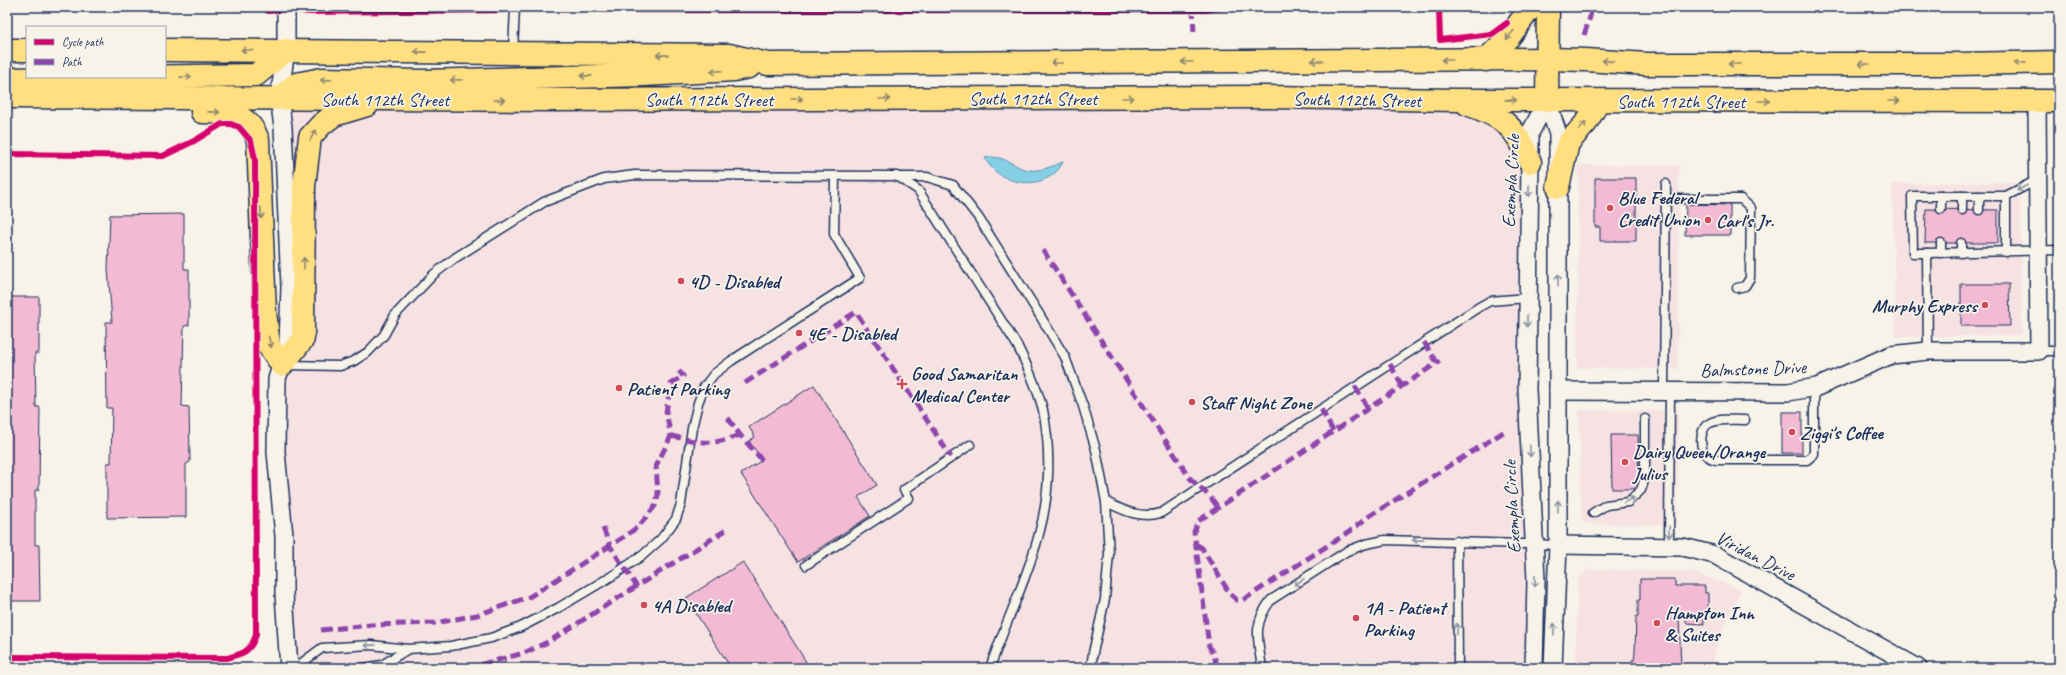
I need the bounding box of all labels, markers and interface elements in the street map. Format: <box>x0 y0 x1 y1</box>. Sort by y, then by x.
legend <box>26 26 166 78</box>
one-way arrow <box>1506 30 1515 40</box>
text: Cycle path <box>62 34 104 50</box>
one-way arrow <box>241 46 254 54</box>
one-way arrow <box>414 48 427 56</box>
one-way arrow <box>656 51 669 59</box>
text: Path <box>62 54 82 70</box>
one-way arrow <box>1441 56 1454 64</box>
one-way arrow <box>1311 57 1324 65</box>
one-way arrow <box>1181 58 1194 66</box>
one-way arrow <box>1602 58 1615 65</box>
one-way arrow <box>1051 59 1064 67</box>
one-way arrow <box>2014 59 2027 67</box>
one-way arrow <box>1728 60 1741 68</box>
one-way arrow <box>1858 60 1871 68</box>
one-way arrow <box>710 67 723 75</box>
one-way arrow <box>580 72 593 80</box>
one-way arrow <box>179 73 192 81</box>
one-way arrow <box>320 76 333 84</box>
one-way arrow <box>450 76 463 83</box>
street label: South 112th Street <box>969 87 1099 111</box>
street label: South 112th Street <box>1293 87 1423 113</box>
street label: South 112th Street <box>321 88 451 112</box>
street label: South 112th Street <box>645 88 775 112</box>
street label: South 112th Street <box>1617 90 1747 114</box>
one-way arrow <box>1121 94 1134 102</box>
one-way arrow <box>790 95 803 103</box>
one-way arrow <box>878 95 891 103</box>
one-way arrow <box>492 96 505 104</box>
one-way arrow <box>1504 96 1517 104</box>
one-way arrow <box>1757 97 1770 105</box>
one-way arrow <box>1887 97 1900 105</box>
one-way arrow <box>207 108 220 116</box>
one-way arrow <box>1578 121 1587 132</box>
one-way arrow <box>310 129 317 141</box>
street label: Exempla Circle <box>1497 132 1526 228</box>
one-way arrow <box>1525 184 1533 197</box>
one-way arrow <box>2016 185 2028 193</box>
place label: Blue Federal Credit Union <box>1618 186 1700 232</box>
marker: Blue Federal Credit Union <box>1605 203 1615 213</box>
one-way arrow <box>257 206 265 219</box>
place label: Carl's Jr. <box>1716 209 1774 233</box>
marker: Carl's Jr. <box>1703 215 1713 225</box>
one-way arrow <box>300 257 308 270</box>
place label: 4D - Disabled <box>689 270 783 294</box>
one-way arrow <box>1554 274 1562 287</box>
marker: 4D - Disabled <box>676 276 686 286</box>
place label: Murphy Express <box>1872 294 1979 318</box>
marker: Murphy Express <box>1980 300 1990 310</box>
one-way arrow <box>1523 314 1531 327</box>
place label: 4E - Disabled <box>807 322 900 346</box>
marker: 4E - Disabled <box>794 328 804 338</box>
one-way arrow <box>266 335 274 348</box>
street label: Balmstone Drive <box>1700 355 1808 383</box>
place label: Good Samaritan Medical Center <box>911 362 1018 408</box>
place label: Patient Parking <box>627 377 732 401</box>
marker: Good Samaritan Medical Center <box>896 378 908 390</box>
marker: Patient Parking <box>614 383 624 393</box>
place label: Staff Night Zone <box>1200 391 1313 415</box>
marker: Staff Night Zone <box>1187 397 1197 407</box>
place label: Ziggi's Coffee <box>1800 421 1884 445</box>
marker: Ziggi's Coffee <box>1787 427 1797 437</box>
place label: Dairy Queen/Orange Julius <box>1631 440 1767 486</box>
one-way arrow <box>1526 444 1533 457</box>
marker: Dairy Queen/Orange Julius <box>1620 457 1630 467</box>
street label: Exempla Circle <box>1497 458 1526 554</box>
one-way arrow <box>1623 496 1635 503</box>
one-way arrow <box>1554 500 1562 513</box>
one-way arrow <box>1665 525 1673 538</box>
street label: Viridan Drive <box>1712 526 1801 587</box>
one-way arrow <box>1412 536 1425 544</box>
one-way arrow <box>1532 574 1539 587</box>
one-way arrow <box>1293 578 1304 586</box>
place label: 4A Disabled <box>652 594 734 618</box>
place label: 1A - Patient Parking <box>1364 596 1448 642</box>
marker: 4A Disabled <box>639 600 649 610</box>
place label: Hampton Inn & Suites <box>1665 601 1755 647</box>
marker: 1A - Patient Parking <box>1351 613 1361 623</box>
marker: Hampton Inn & Suites <box>1652 618 1662 628</box>
one-way arrow <box>1453 623 1461 636</box>
one-way arrow <box>1550 623 1558 636</box>
one-way arrow <box>364 641 377 649</box>

